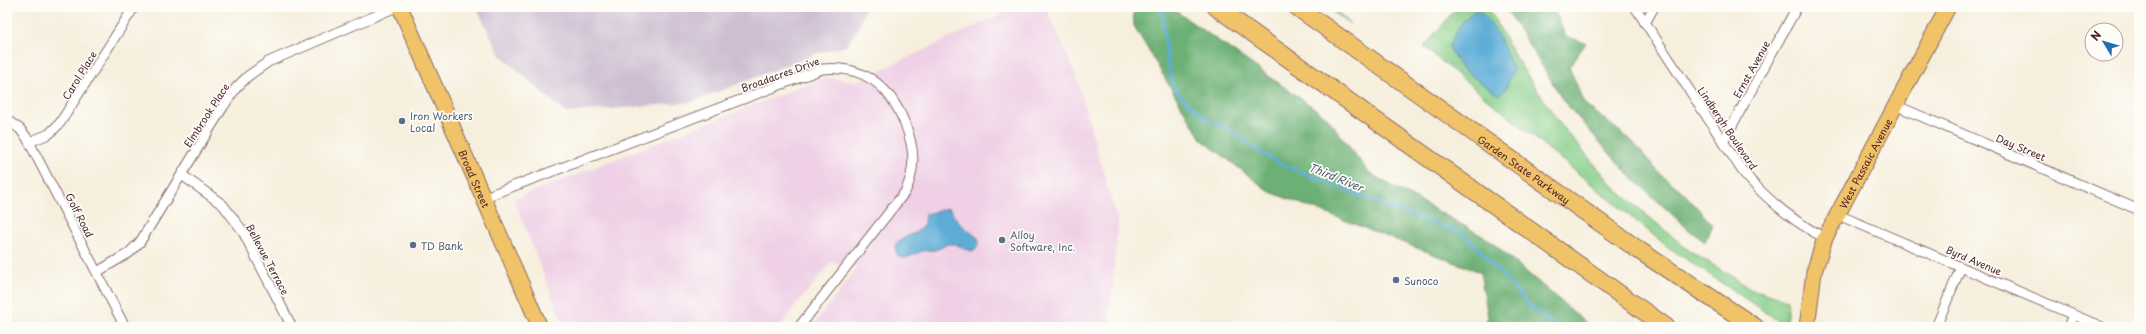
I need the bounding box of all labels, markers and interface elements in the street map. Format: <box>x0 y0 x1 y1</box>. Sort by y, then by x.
north arrow <box>2084 22 2124 62</box>
text: N <box>2086 27 2105 44</box>
street label: Ernst Avenue <box>1729 37 1773 101</box>
street label: Carol Place <box>58 48 100 102</box>
street label: Broadacres Drive <box>739 53 821 95</box>
street label: Elmbrook Place <box>180 80 232 150</box>
street label: Lindbergh Boulevard <box>1695 83 1761 173</box>
place label: Iron Workers Local <box>410 108 473 135</box>
street label: West Passaic Avenue <box>1835 115 1895 211</box>
marker: Iron Workers Local <box>397 116 407 126</box>
street label: Day Street <box>1994 130 2048 164</box>
street label: Garden State Parkway <box>1475 131 1574 208</box>
street label: Broad Street <box>456 147 494 210</box>
water label: Third River <box>1306 158 1368 197</box>
street label: Golf Road <box>62 190 98 240</box>
street label: Bellevue Terrace <box>243 221 293 297</box>
place label: Alloy Software, Inc. <box>1010 227 1075 254</box>
marker: Alloy Software, Inc. <box>997 235 1007 245</box>
place label: TD Bank <box>421 238 463 253</box>
marker: TD Bank <box>408 240 418 250</box>
street label: Byrd Avenue <box>1943 241 2005 280</box>
place label: Sunoco <box>1404 273 1439 288</box>
marker: Sunoco <box>1391 275 1401 285</box>

